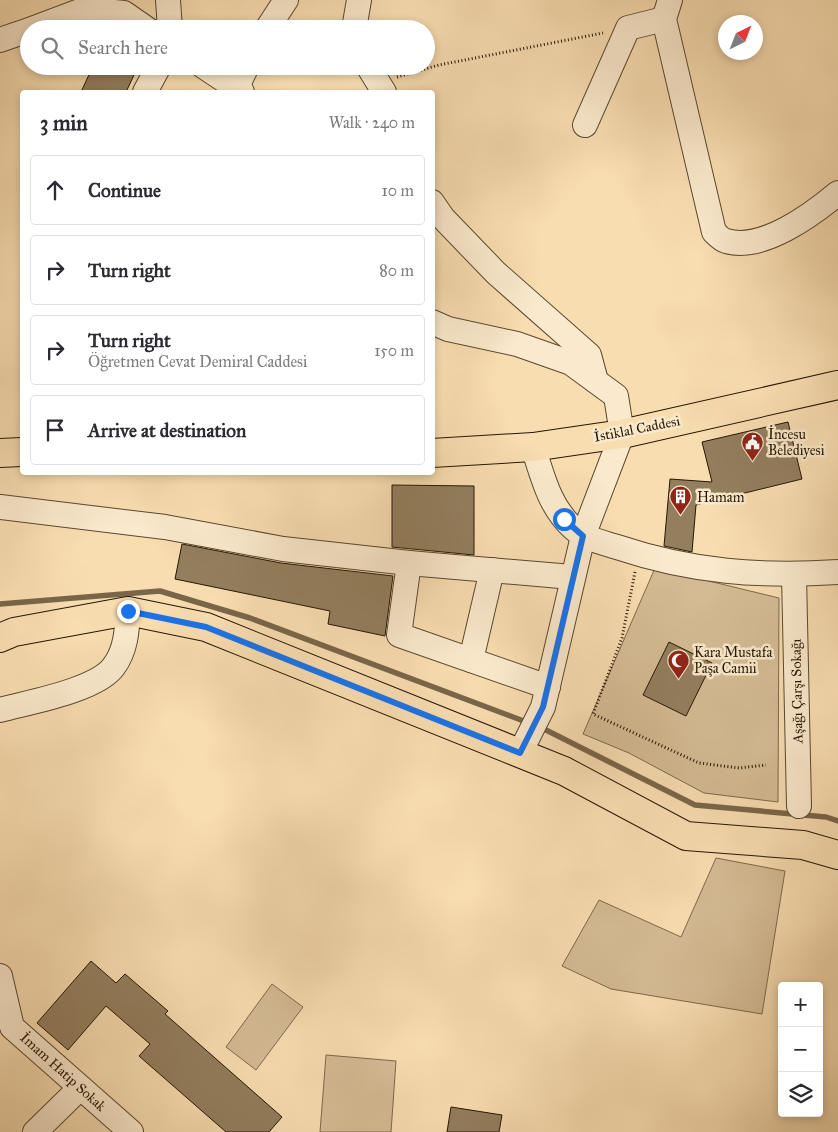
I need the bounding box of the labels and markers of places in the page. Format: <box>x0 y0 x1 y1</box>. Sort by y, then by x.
place label: İncesu Belediyesi <box>768 425 825 459</box>
public building icon: İncesu Belediyesi <box>740 430 764 461</box>
building icon: Hamam <box>669 485 693 516</box>
place label: Hamam <box>697 489 745 506</box>
place label: Kara Mustafa Paşa Camii <box>694 644 772 677</box>
mosque icon: Kara Mustafa Paşa Camii <box>666 648 690 679</box>

